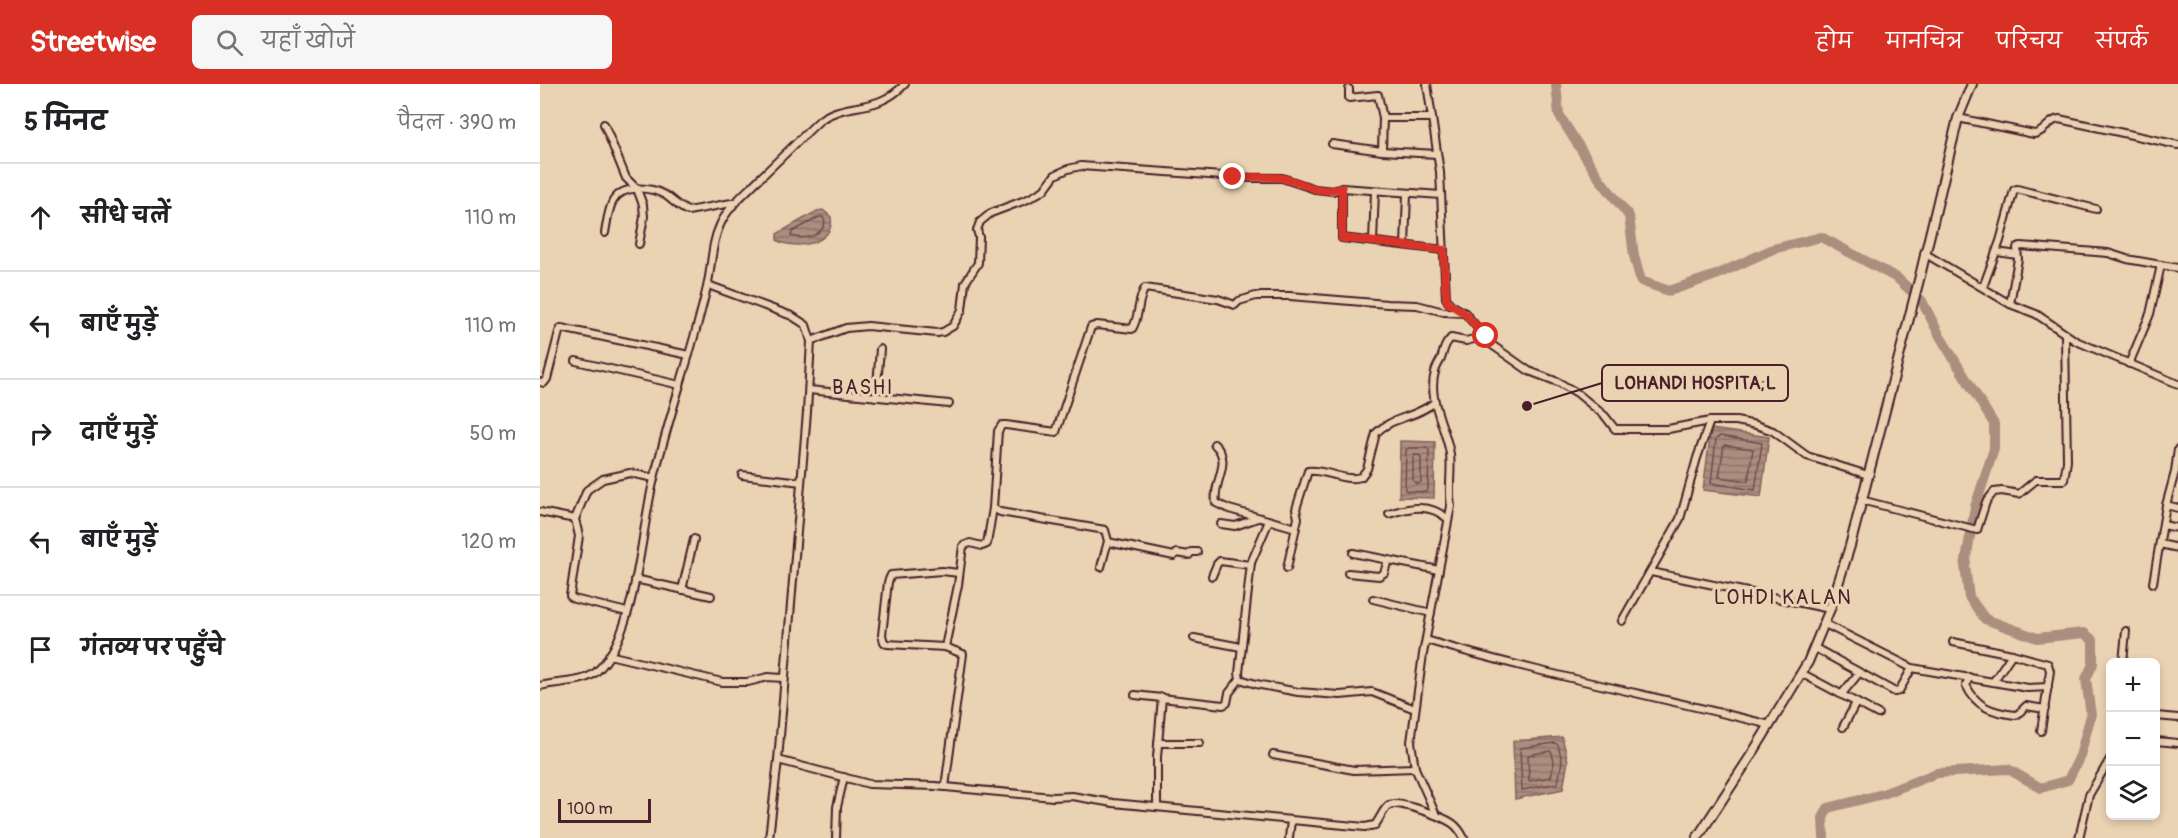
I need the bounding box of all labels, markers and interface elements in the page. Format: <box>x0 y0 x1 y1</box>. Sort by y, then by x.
search box <box>192 15 612 69</box>
text: Streetwise <box>30 25 156 60</box>
icon: search <box>213 26 246 59</box>
text: यहाँ खोजें <box>261 27 355 55</box>
text: होम <box>1816 28 1853 55</box>
text: मानचित्र <box>1886 28 1963 55</box>
text: परिचय <box>1996 28 2062 55</box>
text: संपर्क <box>2095 28 2148 55</box>
text: 5 मिनट <box>24 106 107 138</box>
text: पैदल · 390 m <box>397 110 516 135</box>
route end <box>1219 163 1245 189</box>
icon: ahead <box>24 201 57 234</box>
text: सीधे चलें <box>81 202 170 230</box>
text: 110 m <box>465 205 516 230</box>
icon: left <box>24 309 57 342</box>
text: बाएँ मुड़ें <box>81 310 157 338</box>
text: 110 m <box>465 313 516 338</box>
route start <box>1472 322 1498 348</box>
callout: LOHANDI HOSPITA;L <box>1602 365 1788 401</box>
text: LOHANDI HOSPITA;L <box>1614 372 1776 395</box>
district label: BASHI <box>832 375 894 400</box>
icon: right <box>24 417 57 450</box>
text: दाएँ मुड़ें <box>81 418 157 446</box>
text: 50 m <box>469 421 516 446</box>
icon: left <box>24 525 57 558</box>
text: बाएँ मुड़ें <box>81 526 157 554</box>
text: 120 m <box>461 529 516 554</box>
district label: LOHDI KALAN <box>1714 585 1852 610</box>
icon: arrive <box>24 633 57 666</box>
text: गंतव्य पर पहुँचे <box>81 634 224 662</box>
map controls <box>2106 658 2160 820</box>
button: + <box>2106 658 2160 712</box>
button: − <box>2106 712 2160 766</box>
button: layers <box>2106 766 2160 820</box>
scale bar <box>558 796 651 824</box>
text: 100 m <box>567 799 613 819</box>

